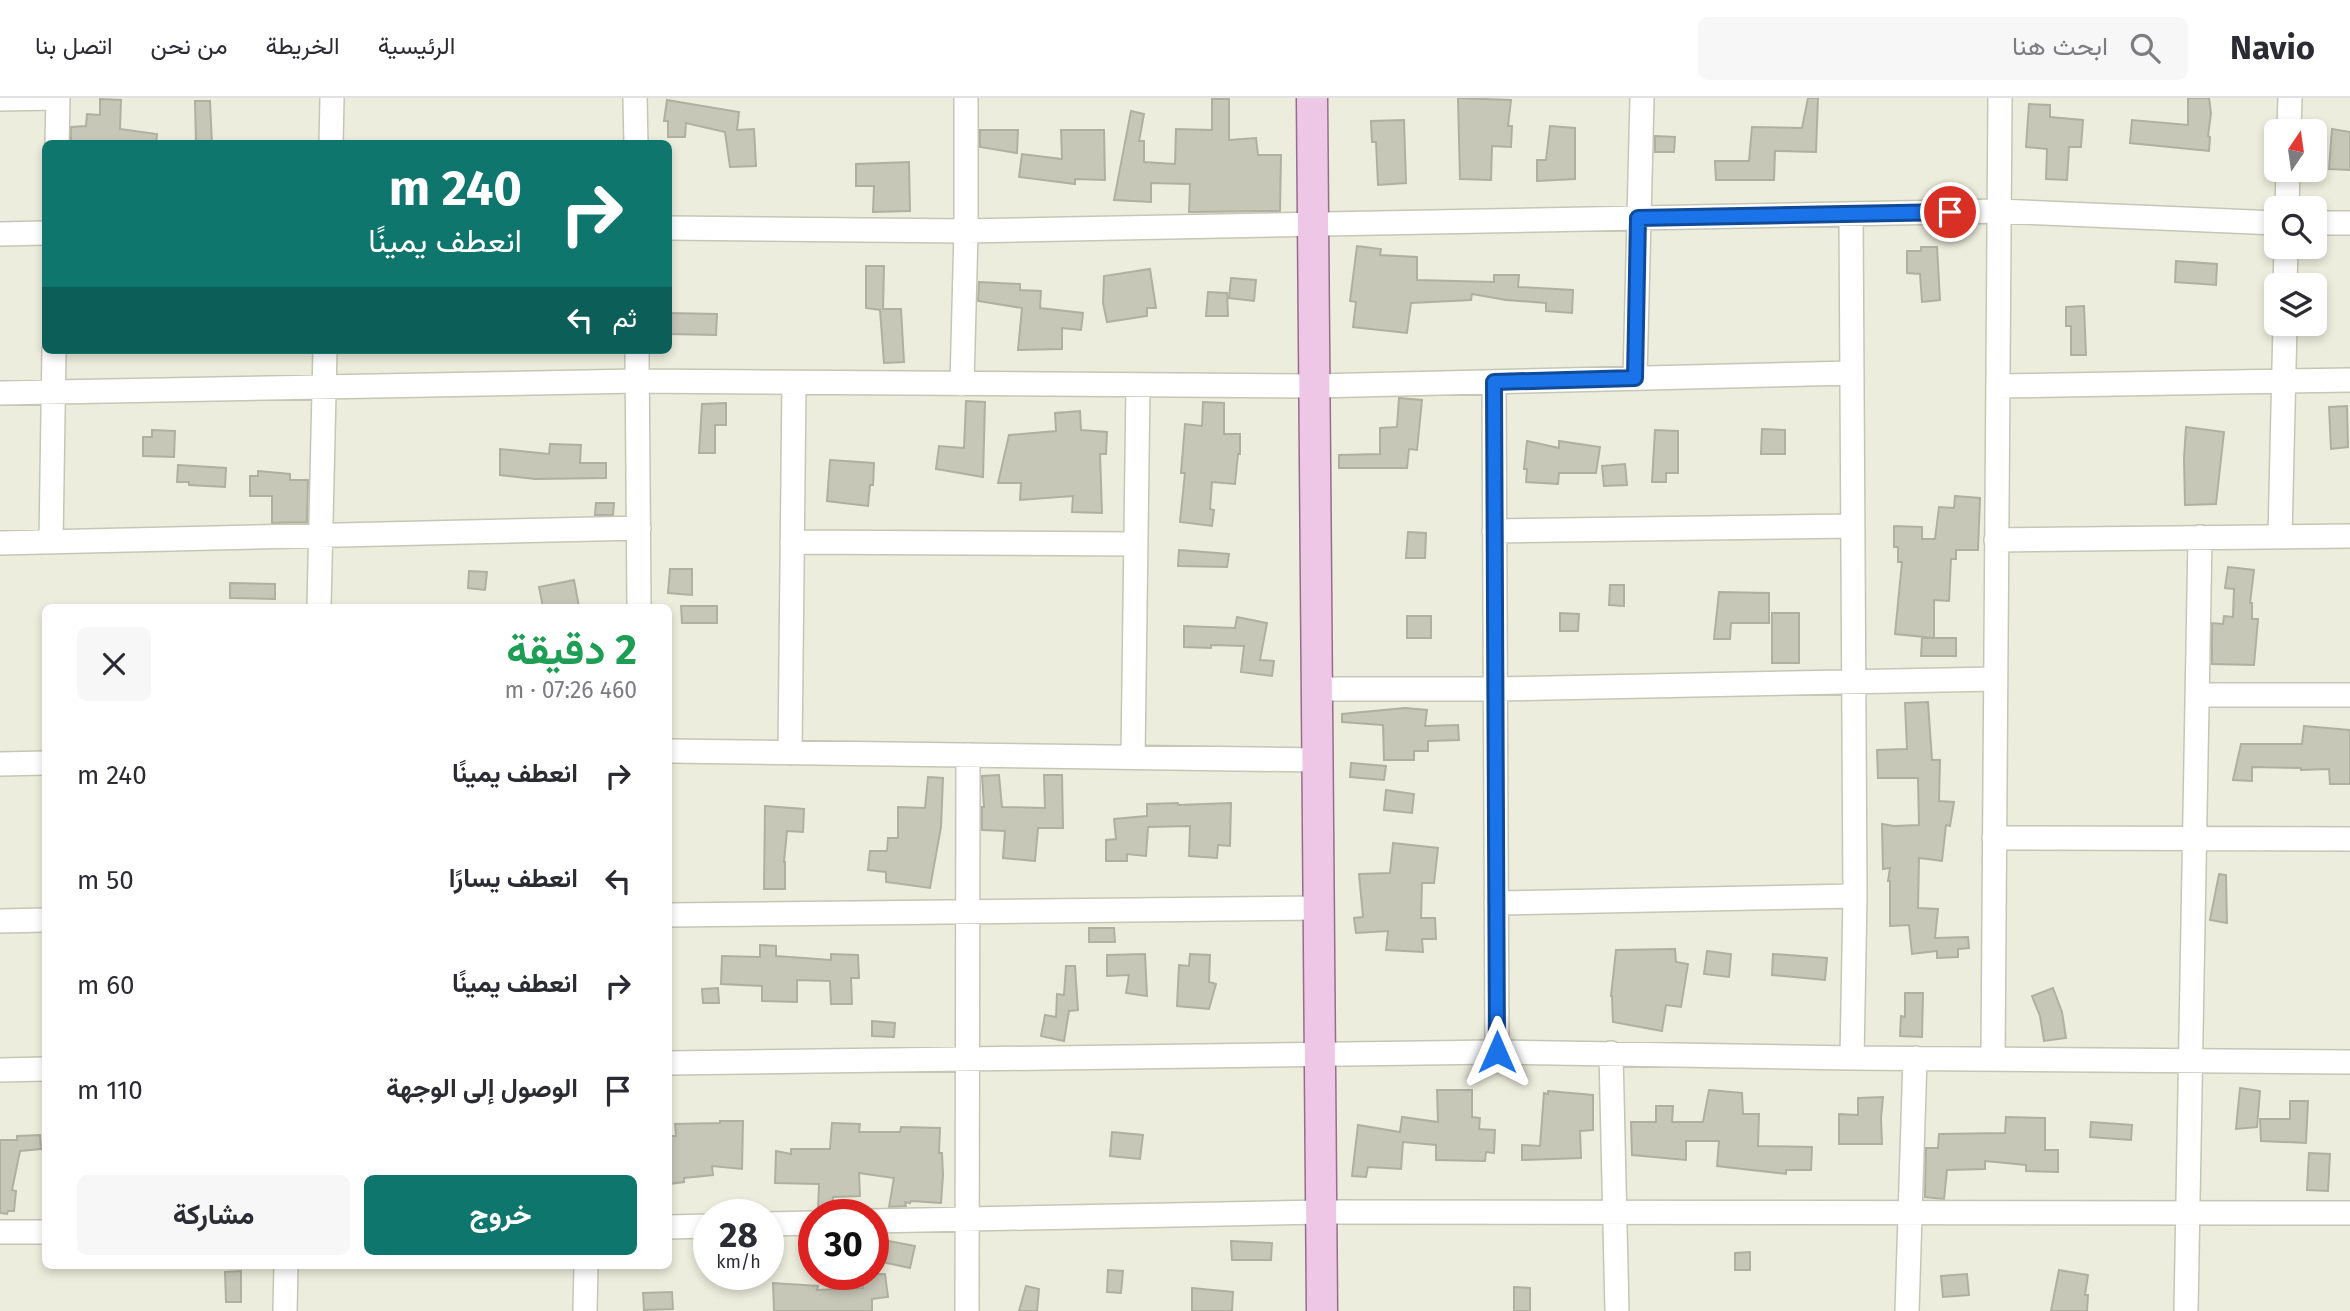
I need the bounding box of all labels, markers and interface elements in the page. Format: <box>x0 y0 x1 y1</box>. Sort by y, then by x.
search box <box>1698 17 2188 80</box>
text: Navio <box>2230 28 2315 68</box>
icon: search <box>2126 29 2164 67</box>
text: ابحث هنا <box>2012 31 2108 62</box>
text: اتصل بنا <box>35 32 112 60</box>
text: من نحن <box>150 32 227 60</box>
text: الخريطة <box>265 32 340 60</box>
text: الرئيسية <box>378 32 455 60</box>
north arrow <box>2264 119 2328 182</box>
map controls <box>2264 119 2327 336</box>
text: 240 m <box>389 159 522 218</box>
icon: right <box>546 168 637 259</box>
pin <box>1920 182 1980 242</box>
icon: arrive <box>1931 193 1969 231</box>
button: search <box>2264 196 2327 259</box>
text: انعطف يمينًا <box>368 222 522 260</box>
button: layers <box>2264 273 2327 336</box>
icon: left <box>561 301 599 339</box>
text: ثم <box>613 303 637 334</box>
text: 2 دقيقة <box>506 625 637 675</box>
button: close <box>77 627 151 701</box>
text: 460 m · 07:26 <box>504 676 637 704</box>
icon: right <box>599 757 637 795</box>
text: انعطف يمينًا <box>452 758 578 789</box>
text: 240 m <box>77 760 147 791</box>
icon: left <box>599 862 637 900</box>
text: انعطف يسارًا <box>449 863 578 894</box>
text: 50 m <box>77 865 134 896</box>
icon: right <box>599 967 637 1005</box>
text: انعطف يمينًا <box>452 968 578 999</box>
text: 60 m <box>77 970 135 1001</box>
position arrow <box>1460 1015 1534 1089</box>
icon: arrive <box>599 1072 637 1110</box>
text: الوصول إلى الوجهة <box>386 1073 578 1104</box>
text: 110 m <box>77 1075 143 1106</box>
button: مشاركة <box>77 1175 350 1255</box>
button: خروج <box>364 1175 637 1255</box>
speed limit sign: 30 <box>798 1199 889 1290</box>
text: 28 <box>719 1214 758 1256</box>
text: km/h <box>716 1251 761 1273</box>

